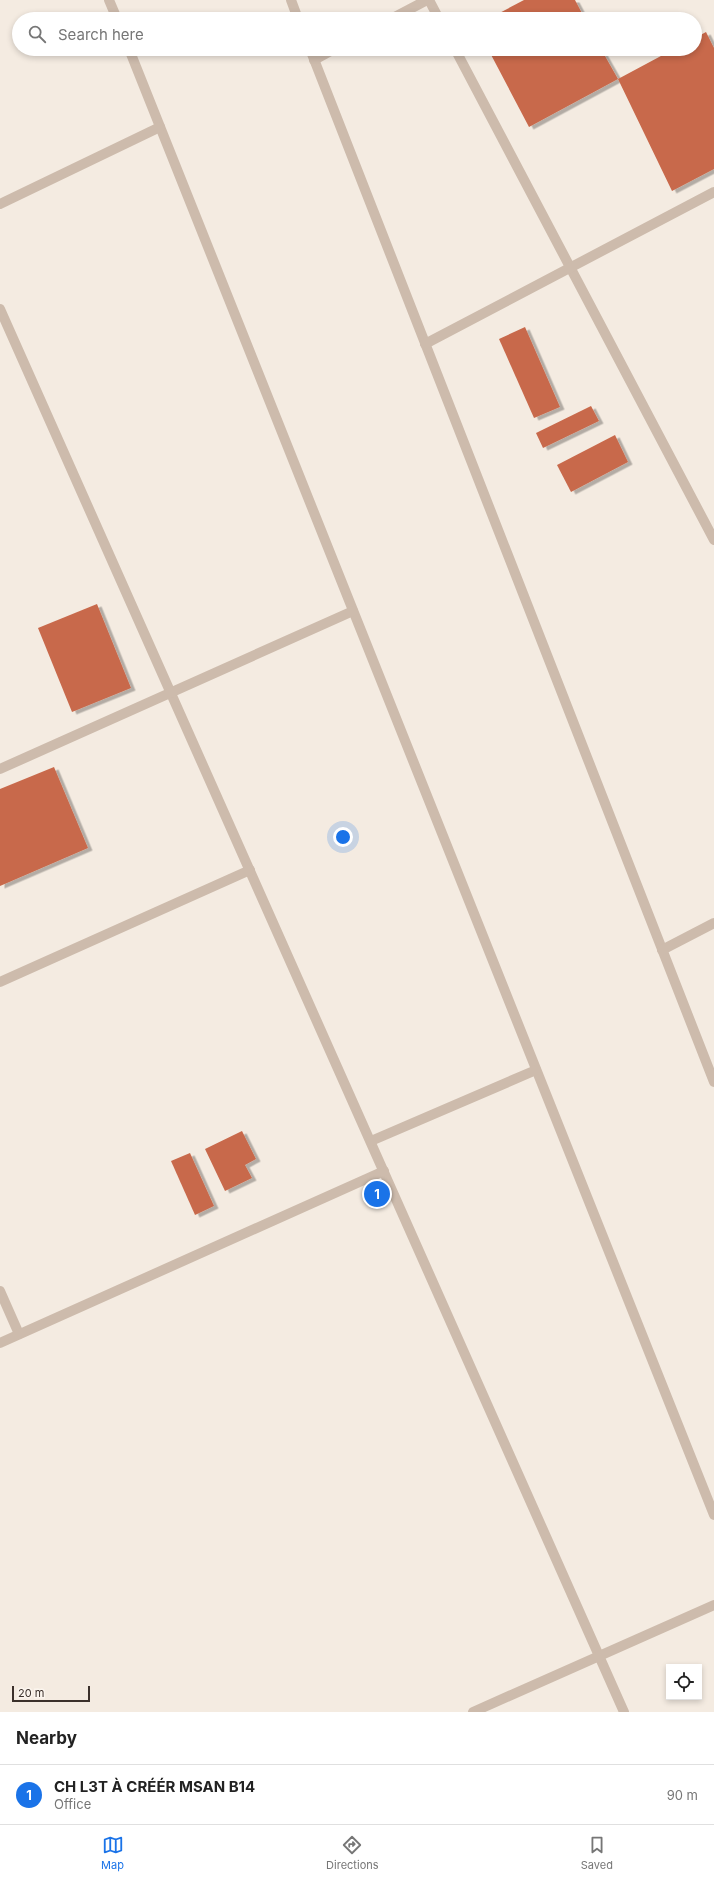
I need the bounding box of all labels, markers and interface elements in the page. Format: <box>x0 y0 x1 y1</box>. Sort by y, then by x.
search box <box>12 12 702 56</box>
icon: search <box>26 23 48 45</box>
text: Search here <box>58 25 144 44</box>
your location <box>333 827 353 847</box>
pin: 1 <box>364 1179 390 1209</box>
map controls <box>666 1664 702 1700</box>
button: locate <box>666 1664 702 1700</box>
scale bar <box>12 1684 90 1703</box>
text: 20 m <box>18 1686 44 1700</box>
text: Nearby <box>16 1728 77 1748</box>
text: CH L3T À CRÉÉR MSAN B14 <box>54 1777 255 1796</box>
text: 1 <box>26 1787 32 1803</box>
text: 90 m <box>667 1787 698 1803</box>
text: Office <box>54 1796 91 1812</box>
tab: Map <box>101 1834 124 1872</box>
tab: Directions <box>326 1834 379 1872</box>
tab: Saved <box>581 1834 613 1872</box>

